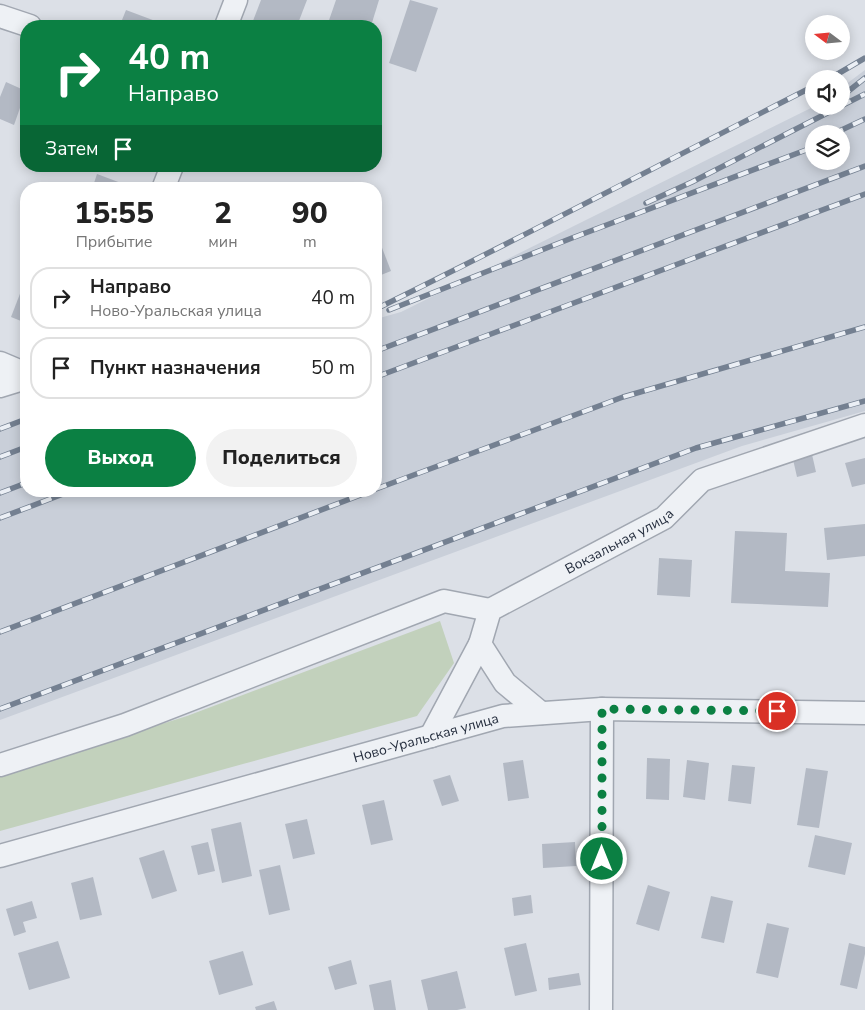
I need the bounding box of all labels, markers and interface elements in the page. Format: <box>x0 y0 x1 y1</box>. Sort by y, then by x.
north arrow <box>805 15 850 60</box>
map controls <box>805 15 850 170</box>
text: 40 m <box>128 34 210 81</box>
icon: right <box>45 40 110 105</box>
button: sound <box>805 70 850 115</box>
text: Направо <box>128 79 219 109</box>
button: layers <box>805 125 850 170</box>
icon: arrive <box>109 135 137 163</box>
text: Затем <box>45 136 99 162</box>
text: 15:55 <box>74 193 154 234</box>
text: 2 <box>214 193 232 234</box>
text: 90 <box>292 193 328 234</box>
text: Прибытие <box>76 231 153 253</box>
text: мин <box>208 231 238 253</box>
text: m <box>303 231 317 253</box>
text: Направо <box>90 274 171 300</box>
icon: right <box>47 284 75 312</box>
text: 40 m <box>311 285 355 311</box>
text: Ново-Уральская улица <box>90 300 262 322</box>
icon: arrive <box>47 354 75 382</box>
text: Пункт назначения <box>90 355 261 381</box>
text: 50 m <box>311 355 355 381</box>
button: Выход <box>45 429 196 487</box>
button: Поделиться <box>206 429 357 487</box>
street label: Вокзальная улица <box>562 504 678 578</box>
pin <box>756 690 798 732</box>
icon: arrive <box>763 697 791 725</box>
street label: Ново-Уральская улица <box>351 708 501 767</box>
position arrow <box>575 832 627 884</box>

